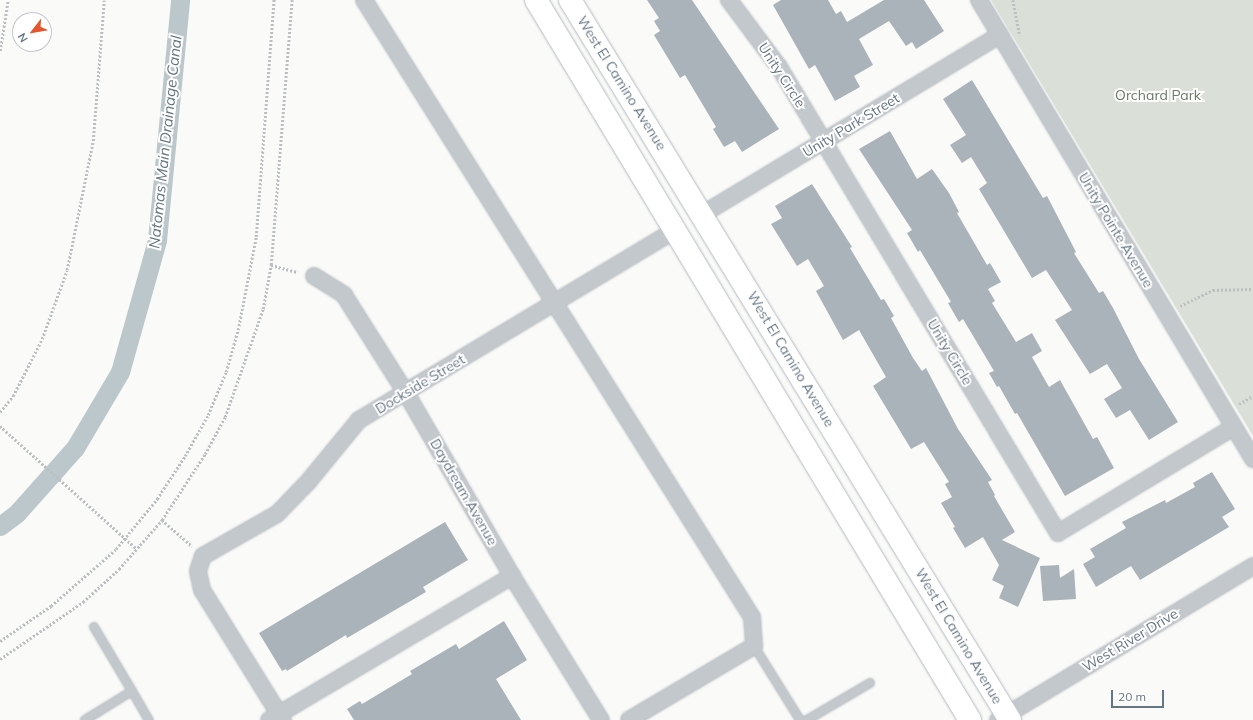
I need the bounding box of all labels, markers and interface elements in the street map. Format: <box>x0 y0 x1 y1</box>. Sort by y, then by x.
north arrow <box>12 12 52 52</box>
street label: West El Camino Avenue <box>574 13 670 153</box>
text: N <box>14 30 31 45</box>
water label: Natomas Main Drainage Canal <box>145 35 185 249</box>
street label: Unity Circle <box>755 40 809 110</box>
park label: Orchard Park <box>1115 87 1201 103</box>
street label: Unity Park Street <box>800 90 902 160</box>
street label: Unity Pointe Avenue <box>1075 170 1157 290</box>
street label: West El Camino Avenue <box>744 288 838 430</box>
street label: Unity Circle <box>924 316 976 388</box>
street label: Dockside Street <box>372 351 468 417</box>
street label: Daydream Avenue <box>427 436 501 548</box>
street label: West El Camino Avenue <box>912 565 1006 707</box>
street label: West River Drive <box>1079 605 1181 675</box>
scale bar <box>1113 682 1166 708</box>
text: 20 m <box>1118 689 1146 704</box>

